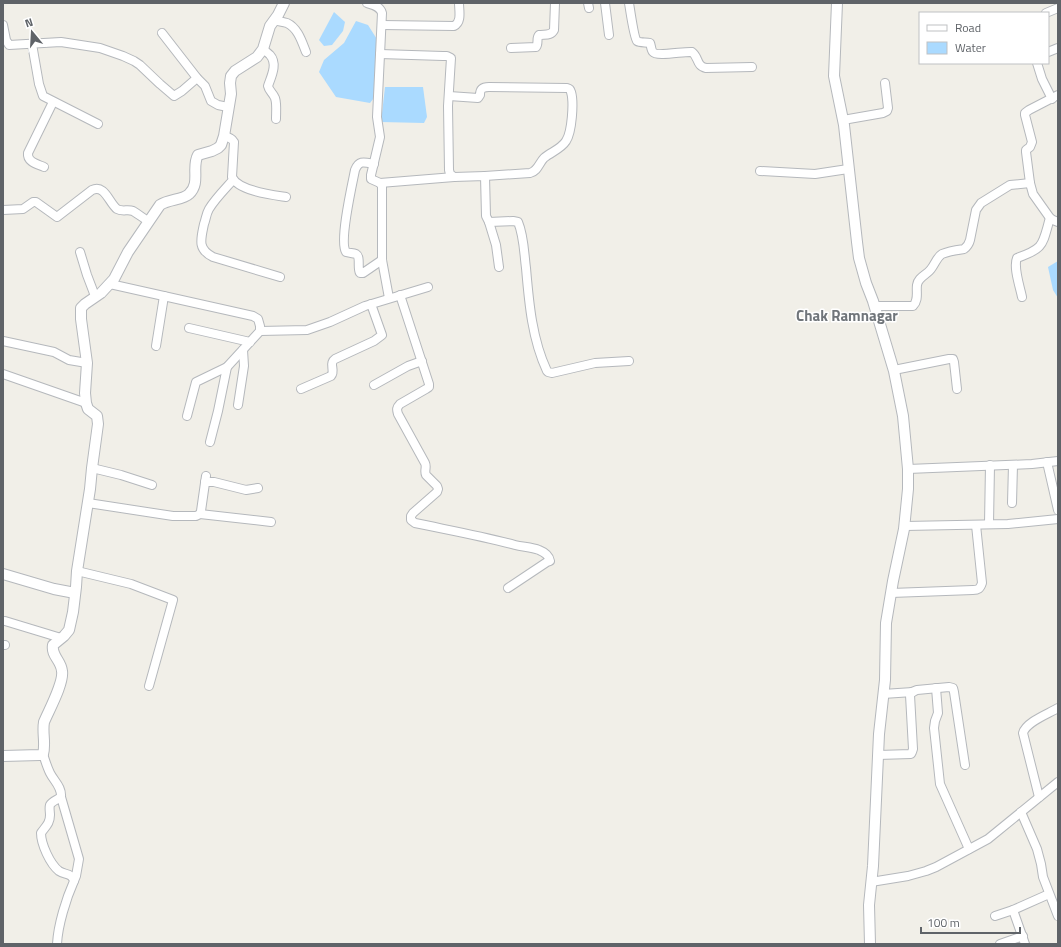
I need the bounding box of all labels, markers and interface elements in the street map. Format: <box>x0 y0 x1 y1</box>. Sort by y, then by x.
north arrow <box>12 12 52 52</box>
legend <box>919 12 1049 64</box>
text: N <box>23 14 35 31</box>
text: Road <box>955 18 981 37</box>
text: Water <box>955 38 986 57</box>
district label: Chak Ramnagar <box>796 304 898 327</box>
scale bar <box>921 909 1020 935</box>
text: 100 m <box>927 913 960 932</box>

